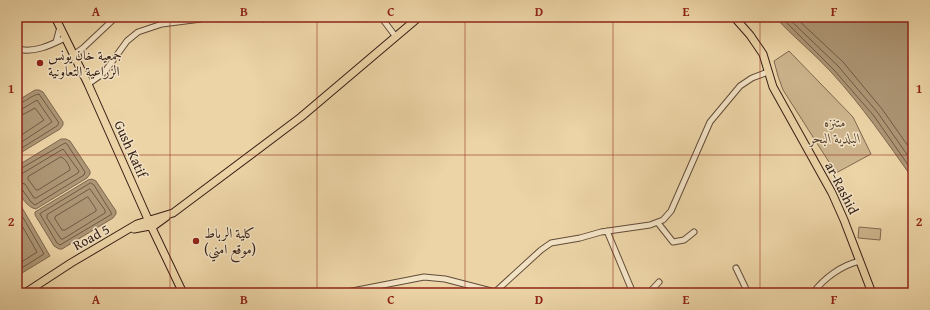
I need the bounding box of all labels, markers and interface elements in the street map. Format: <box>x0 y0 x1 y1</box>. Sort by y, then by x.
text: A <box>92 2 101 21</box>
text: B <box>240 2 248 21</box>
text: C <box>387 2 395 21</box>
text: D <box>535 2 543 21</box>
text: E <box>683 2 690 21</box>
text: F <box>831 2 838 21</box>
place label: جمعية خان يونس الزراعية التعاونية <box>48 45 122 81</box>
marker: جمعية خان يونس الزراعية التعاونية <box>35 58 45 68</box>
text: 1 <box>8 79 14 98</box>
text: 1 <box>916 79 922 98</box>
park label: متنزه البلدية البحر <box>808 112 861 148</box>
street label: Gush Katif <box>110 117 153 182</box>
street label: ar-Rashid <box>820 158 864 218</box>
text: 2 <box>8 212 15 231</box>
text: 2 <box>916 212 923 231</box>
street label: Road 5 <box>69 219 113 255</box>
place label: كلية الرباط (موقع امني) <box>204 223 256 263</box>
marker: كلية الرباط (موقع امني) <box>191 236 201 246</box>
text: A <box>92 290 101 309</box>
text: B <box>240 290 248 309</box>
text: C <box>387 290 395 309</box>
text: D <box>535 290 543 309</box>
text: E <box>683 290 690 309</box>
text: F <box>831 290 838 309</box>

